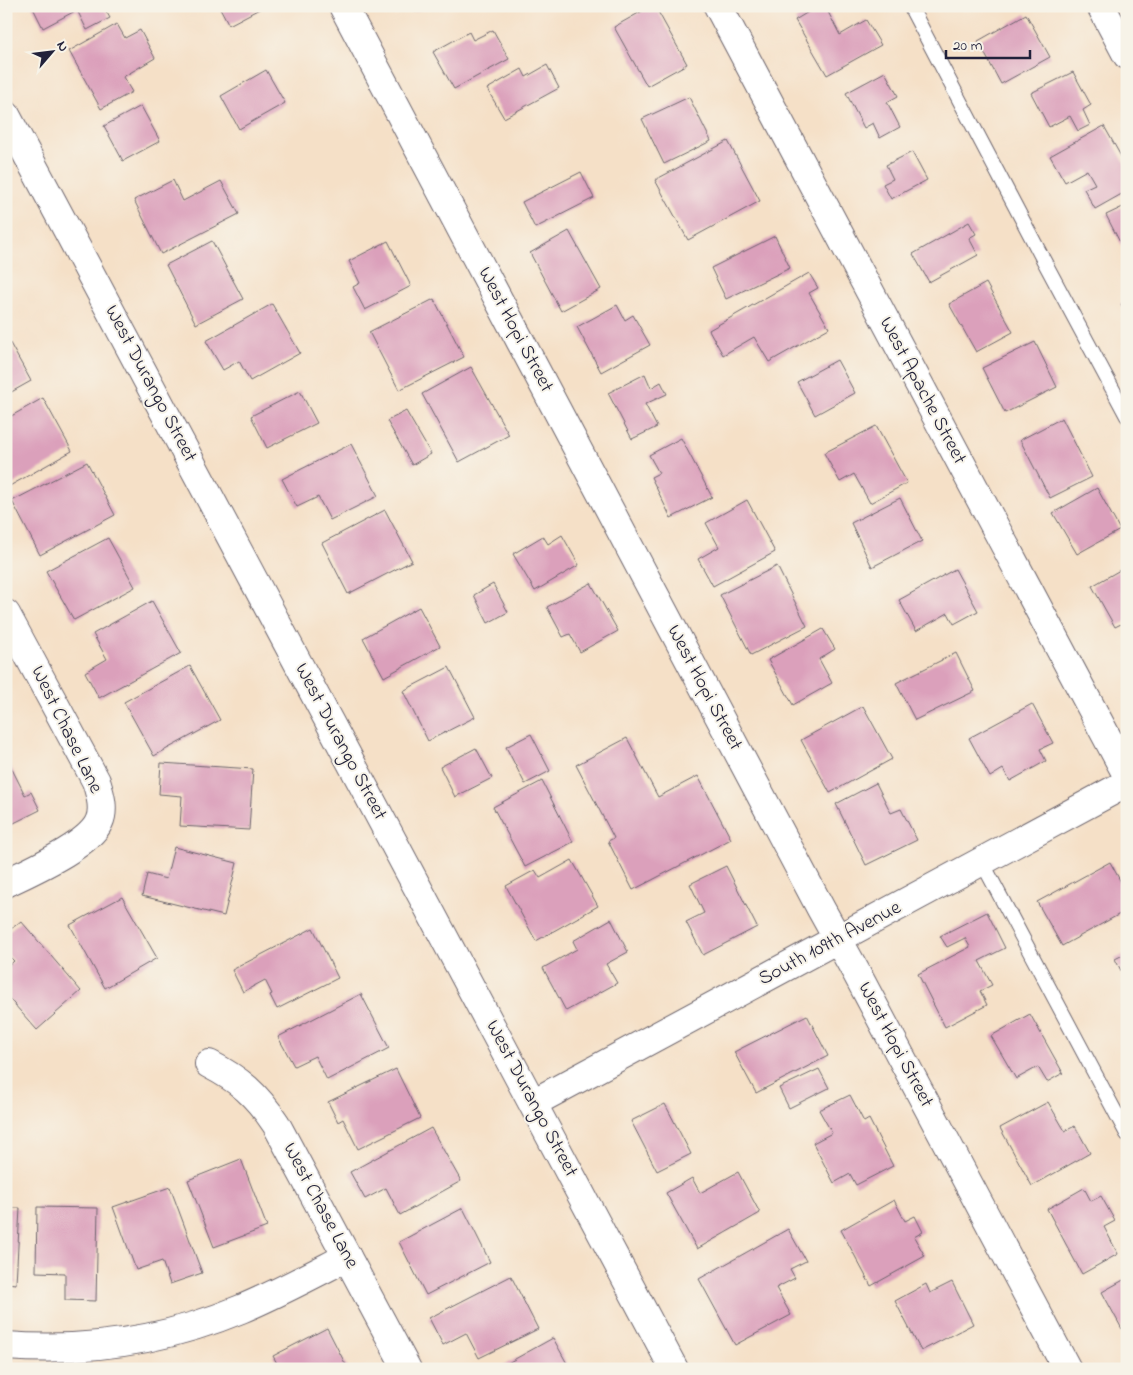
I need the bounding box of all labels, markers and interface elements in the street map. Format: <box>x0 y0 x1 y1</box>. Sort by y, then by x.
north arrow <box>28 28 78 78</box>
scale bar <box>946 28 1029 60</box>
text: 20 m <box>953 35 983 57</box>
text: N <box>51 37 74 56</box>
street label: West Hopi Street <box>470 262 560 398</box>
street label: West Durango Street <box>95 300 204 468</box>
street label: West Apache Street <box>871 312 973 470</box>
street label: West Hopi Street <box>659 620 749 756</box>
street label: West Durango Street <box>285 658 394 826</box>
street label: West Chase Lane <box>23 661 109 799</box>
street label: South 109th Avenue <box>753 894 907 994</box>
street label: West Hopi Street <box>850 977 940 1113</box>
street label: West Durango Street <box>476 1015 585 1183</box>
street label: West Chase Lane <box>275 1138 365 1274</box>

